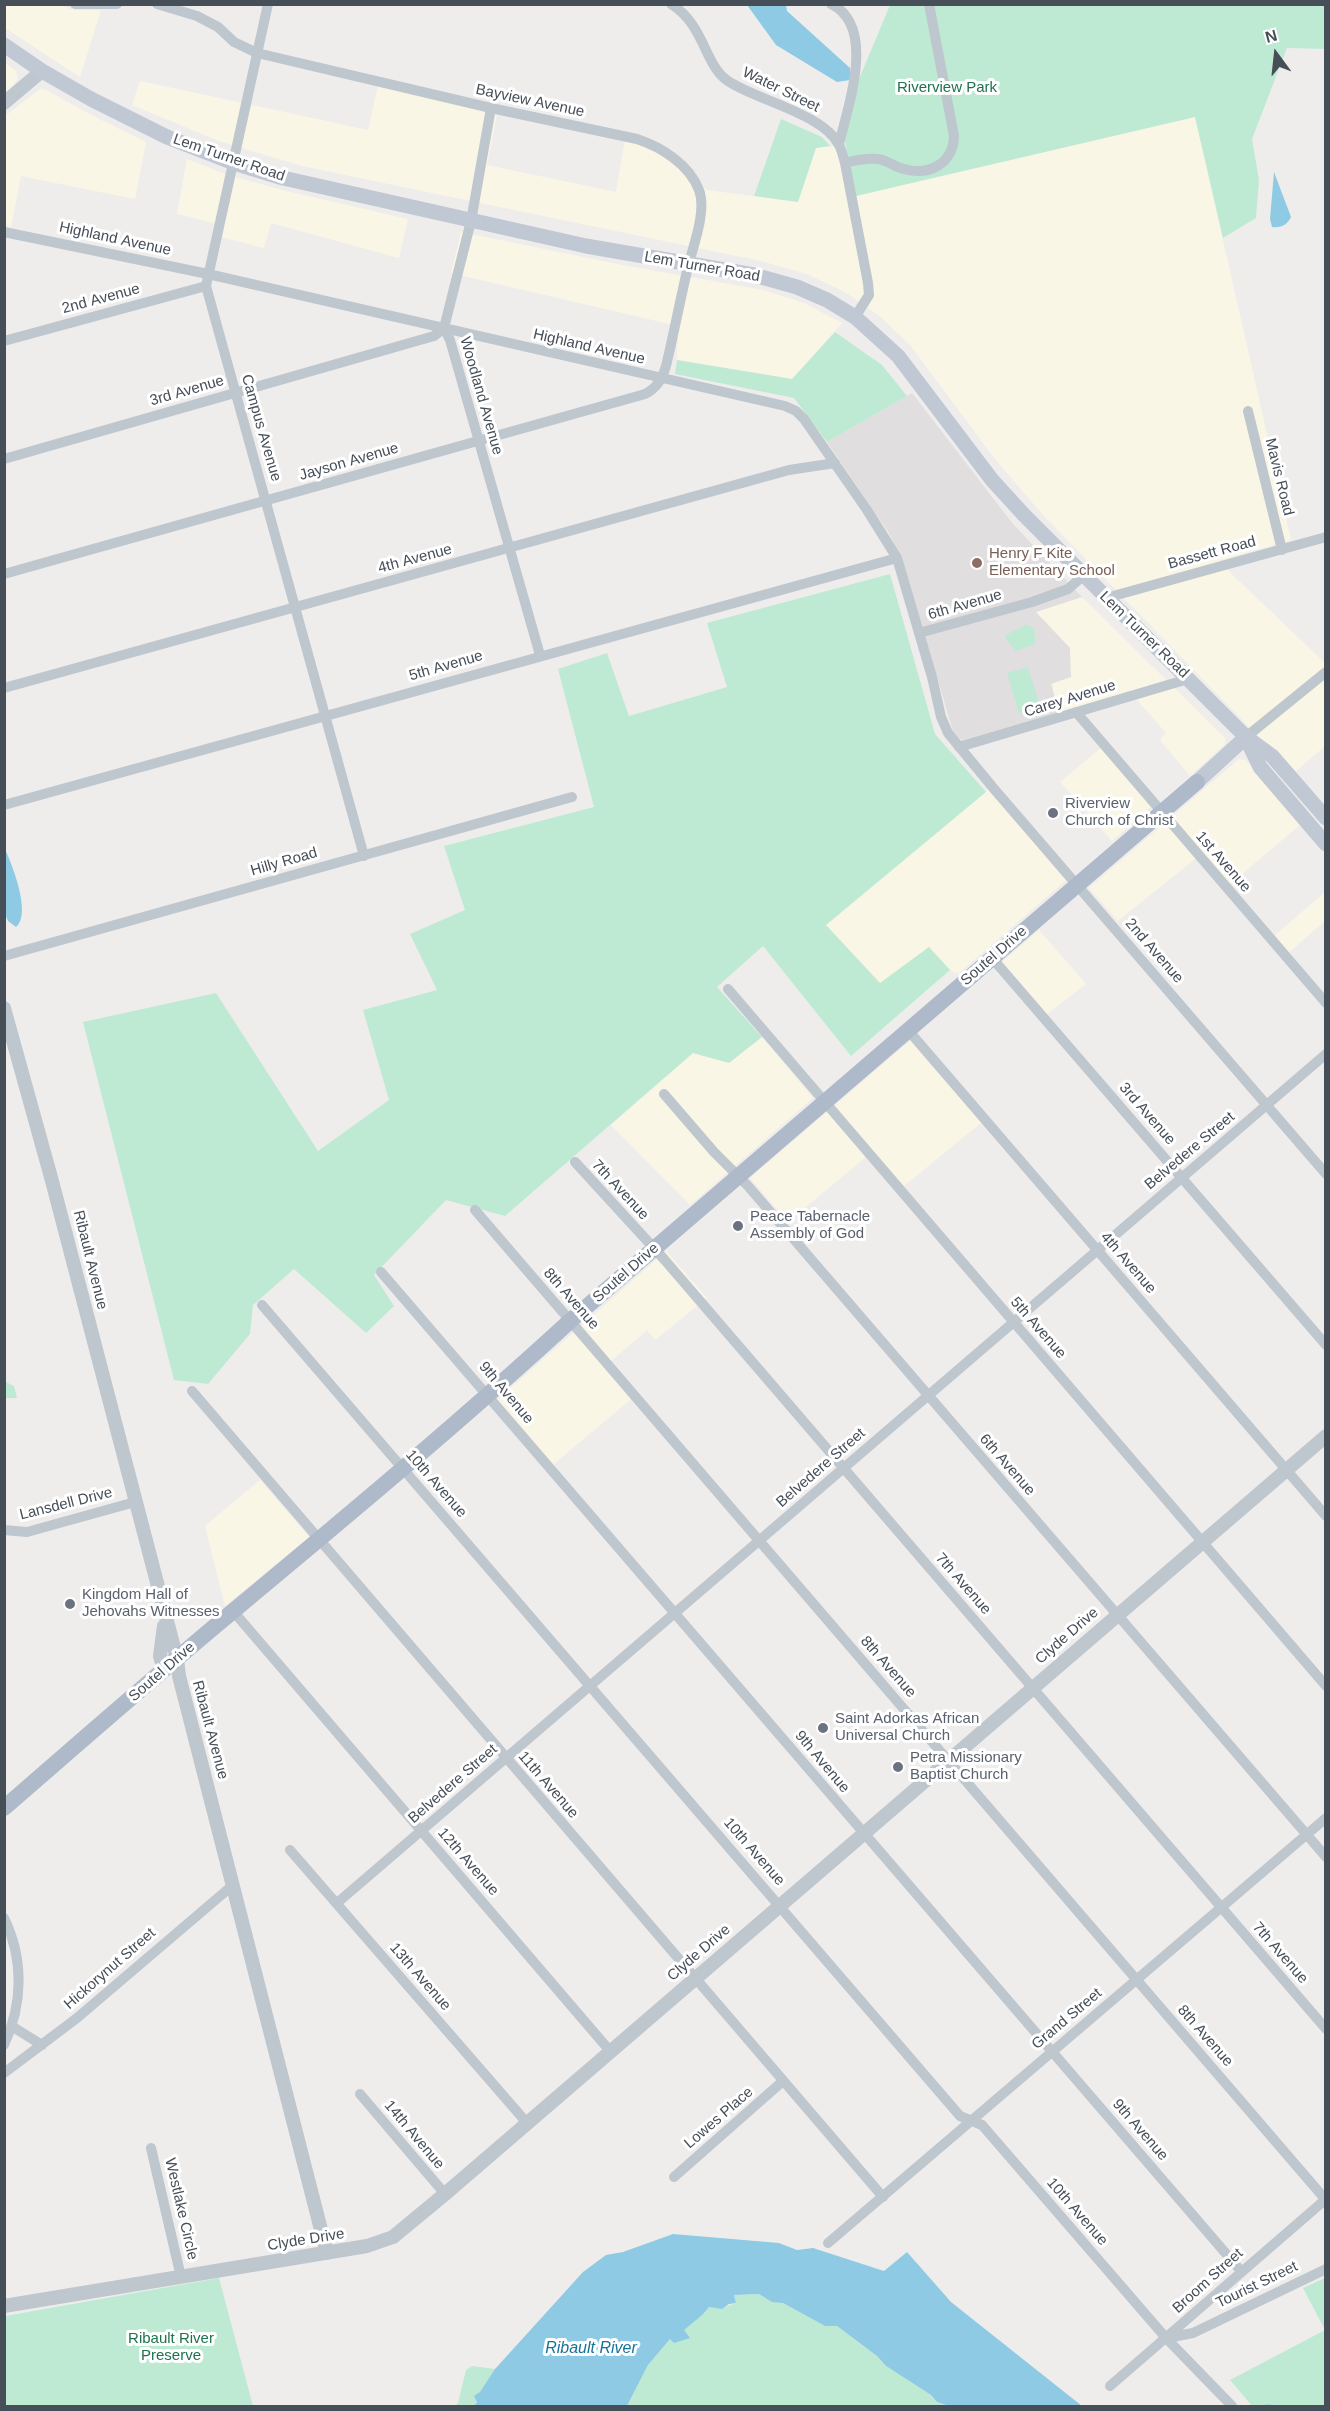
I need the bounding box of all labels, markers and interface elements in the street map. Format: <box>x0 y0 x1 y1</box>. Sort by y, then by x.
north arrow <box>1246 24 1306 84</box>
text: N <box>1263 26 1279 46</box>
street label: Water Street <box>739 64 823 116</box>
park label: Riverview Park <box>897 79 997 97</box>
street label: Bayview Avenue <box>474 81 586 121</box>
street label: Lem Turner Road <box>171 130 287 186</box>
street label: Highland Avenue <box>57 218 173 260</box>
street label: Lem Turner Road <box>643 248 761 286</box>
street label: 2nd Avenue <box>60 280 142 318</box>
street label: Highland Avenue <box>531 325 647 369</box>
street label: Woodland Avenue <box>456 335 506 457</box>
street label: 3rd Avenue <box>148 372 226 410</box>
street label: Campus Avenue <box>237 372 285 484</box>
street label: Mavis Road <box>1261 436 1297 518</box>
street label: Jayson Avenue <box>297 439 401 485</box>
street label: Bassett Road <box>1166 533 1258 573</box>
street label: 4th Avenue <box>376 541 454 577</box>
place label: Henry F Kite Elementary School <box>989 545 1115 580</box>
marker: Henry F Kite Elementary School <box>970 556 984 570</box>
street label: 6th Avenue <box>926 586 1004 624</box>
street label: Lem Turner Road <box>1096 588 1192 682</box>
street label: 5th Avenue <box>407 647 485 685</box>
street label: Carey Avenue <box>1022 677 1118 721</box>
place label: Riverview Church of Christ <box>1065 795 1173 830</box>
marker: Riverview Church of Christ <box>1046 806 1060 820</box>
street label: 1st Avenue <box>1192 828 1254 896</box>
street label: Hilly Road <box>249 844 319 880</box>
street label: 2nd Avenue <box>1121 915 1187 987</box>
street label: Soutel Drive <box>957 922 1031 990</box>
street label: 3rd Avenue <box>1115 1079 1179 1149</box>
street label: Belvedere Street <box>1141 1108 1239 1194</box>
street label: 7th Avenue <box>588 1156 652 1224</box>
place label: Peace Tabernacle Assembly of God <box>750 1208 870 1243</box>
street label: Ribault Avenue <box>69 1209 111 1311</box>
marker: Peace Tabernacle Assembly of God <box>731 1219 745 1233</box>
street label: 4th Avenue <box>1096 1229 1160 1297</box>
street label: Soutel Drive <box>589 1239 663 1307</box>
street label: 8th Avenue <box>539 1265 603 1333</box>
street label: 5th Avenue <box>1006 1294 1070 1362</box>
street label: 9th Avenue <box>475 1358 537 1428</box>
street label: Belvedere Street <box>773 1425 869 1511</box>
street label: 6th Avenue <box>975 1431 1039 1499</box>
street label: 10th Avenue <box>402 1446 470 1522</box>
street label: Lansdell Drive <box>18 1484 114 1524</box>
street label: 7th Avenue <box>931 1550 995 1618</box>
place label: Kingdom Hall of Jehovahs Witnesses <box>82 1586 220 1621</box>
marker: Kingdom Hall of Jehovahs Witnesses <box>63 1597 77 1611</box>
street label: Clyde Drive <box>1032 1604 1102 1668</box>
street label: 8th Avenue <box>856 1633 920 1701</box>
street label: Soutel Drive <box>125 1638 199 1706</box>
street label: Ribault Avenue <box>188 1679 232 1781</box>
place label: Saint Adorkas African Universal Church <box>835 1710 979 1745</box>
marker: Saint Adorkas African Universal Church <box>816 1721 830 1735</box>
street label: 9th Avenue <box>791 1727 853 1797</box>
street label: Belvedere Street <box>405 1741 501 1827</box>
street label: 11th Avenue <box>514 1748 582 1822</box>
place label: Petra Missionary Baptist Church <box>910 1749 1022 1784</box>
marker: Petra Missionary Baptist Church <box>891 1760 905 1774</box>
street label: 10th Avenue <box>720 1814 788 1890</box>
street label: 12th Avenue <box>434 1824 502 1900</box>
street label: 7th Avenue <box>1248 1919 1312 1987</box>
street label: Clyde Drive <box>664 1921 734 1985</box>
street label: Hickorynut Street <box>61 1924 159 2014</box>
street label: 13th Avenue <box>386 1939 454 2015</box>
street label: Grand Street <box>1028 1985 1106 2053</box>
street label: 8th Avenue <box>1173 2002 1237 2070</box>
street label: Lowes Place <box>681 2083 757 2153</box>
street label: 9th Avenue <box>1108 2096 1172 2164</box>
street label: 14th Avenue <box>380 2097 448 2173</box>
street label: Westlake Circle <box>161 2156 201 2262</box>
street label: 10th Avenue <box>1043 2174 1111 2250</box>
street label: Clyde Drive <box>266 2225 346 2255</box>
street label: Broom Street <box>1169 2245 1247 2317</box>
street label: Tourist Street <box>1213 2258 1301 2312</box>
park label: Ribault River Preserve <box>128 2330 214 2365</box>
water label: Ribault River <box>545 2339 637 2359</box>

